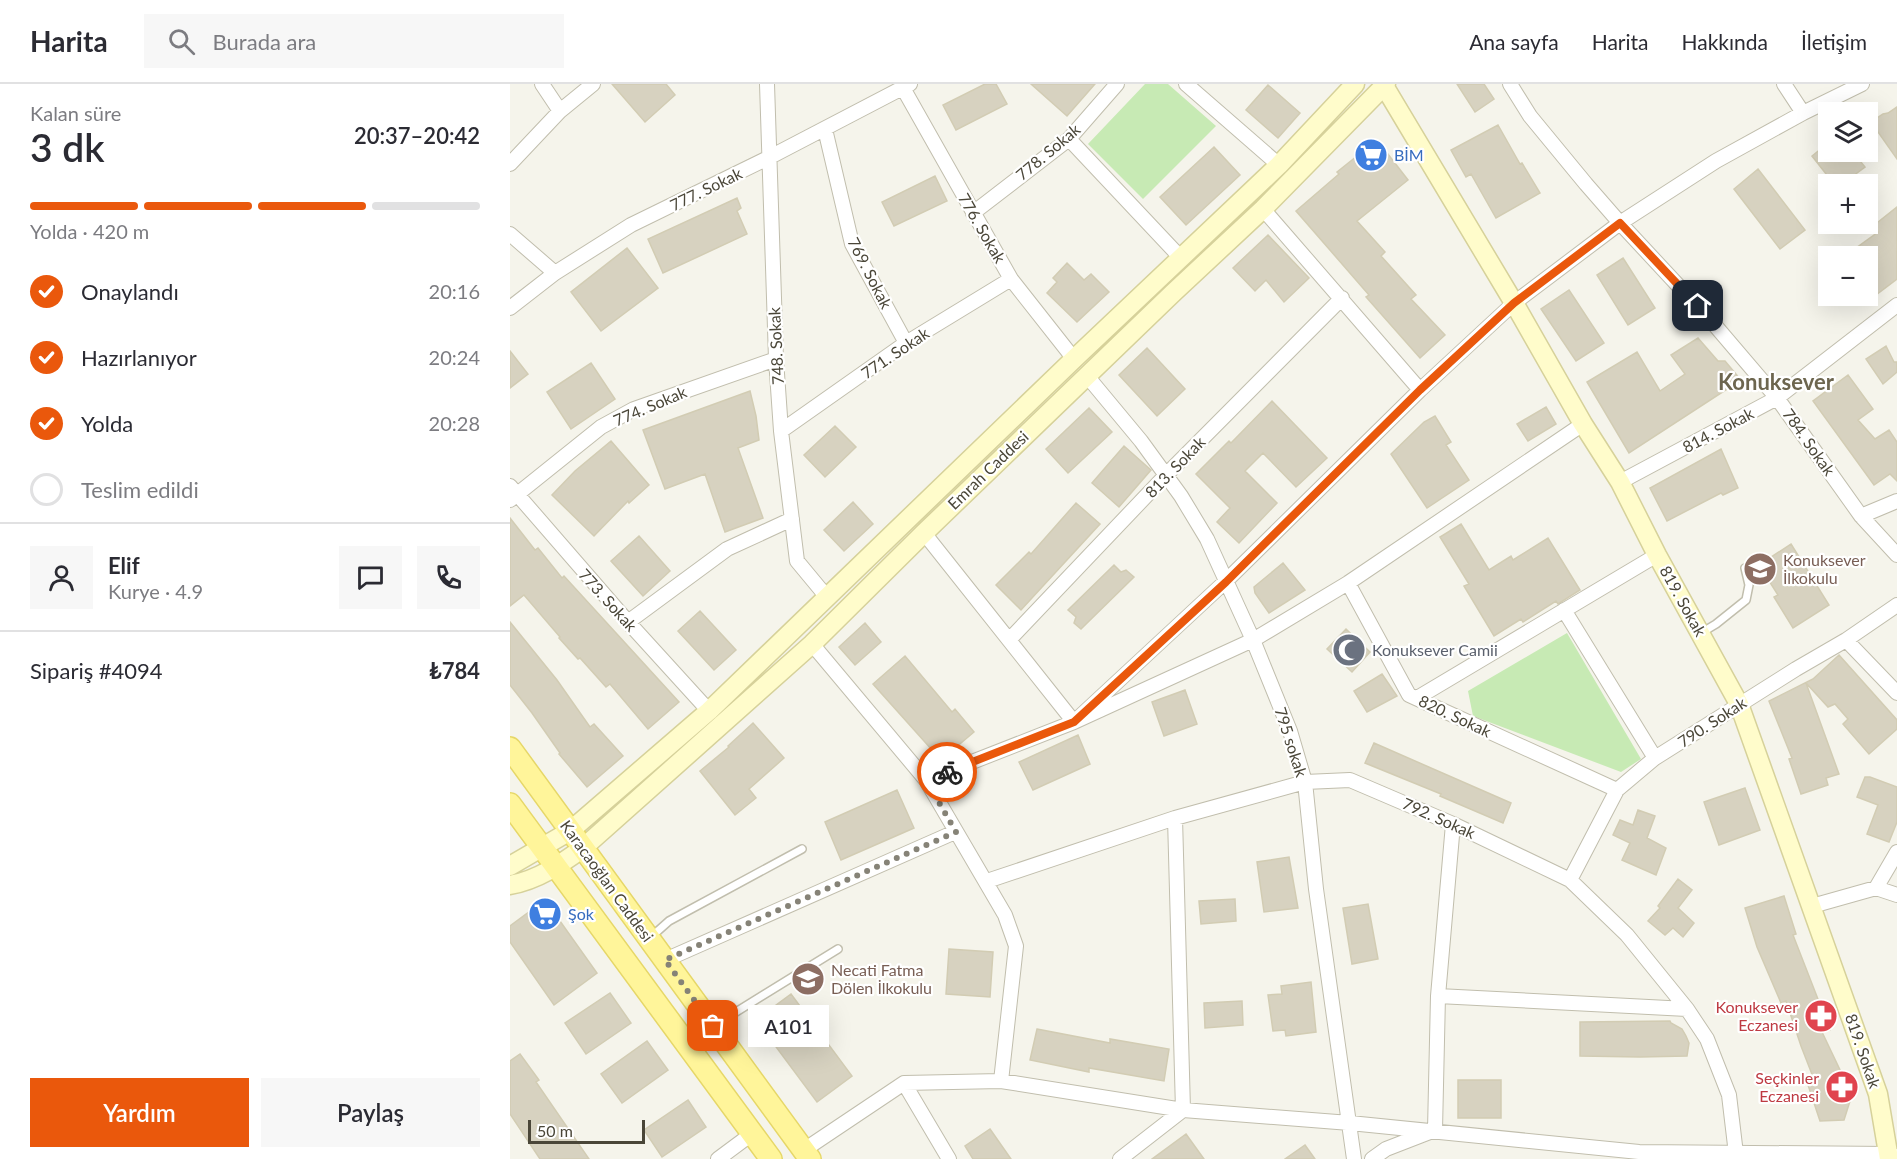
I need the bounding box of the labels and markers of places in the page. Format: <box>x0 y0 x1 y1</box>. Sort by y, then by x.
supermarket icon: BİM <box>1353 137 1389 173</box>
place label: BİM <box>1394 145 1424 164</box>
pin <box>1672 280 1723 331</box>
place label: Konuksever İlkokulu <box>1783 550 1866 587</box>
school or university icon: Konuksever İlkokulu <box>1742 551 1778 587</box>
mosque icon: Konuksever Camii <box>1331 632 1367 668</box>
place label: Konuksever Camii <box>1372 640 1498 659</box>
supermarket icon: Şok <box>527 896 563 932</box>
place label: Şok <box>568 904 595 923</box>
place label: Necati Fatma Dölen İlkokulu <box>831 960 932 997</box>
school or university icon: Necati Fatma Dölen İlkokulu <box>790 961 826 997</box>
place label: Konuksever Eczanesi <box>1715 997 1798 1034</box>
pharmacy icon: Konuksever Eczanesi <box>1803 998 1839 1034</box>
pin <box>687 1000 738 1051</box>
callout: A101 <box>749 1005 830 1047</box>
place label: Seçkinler Eczanesi <box>1755 1068 1819 1105</box>
pharmacy icon: Seçkinler Eczanesi <box>1824 1069 1860 1105</box>

